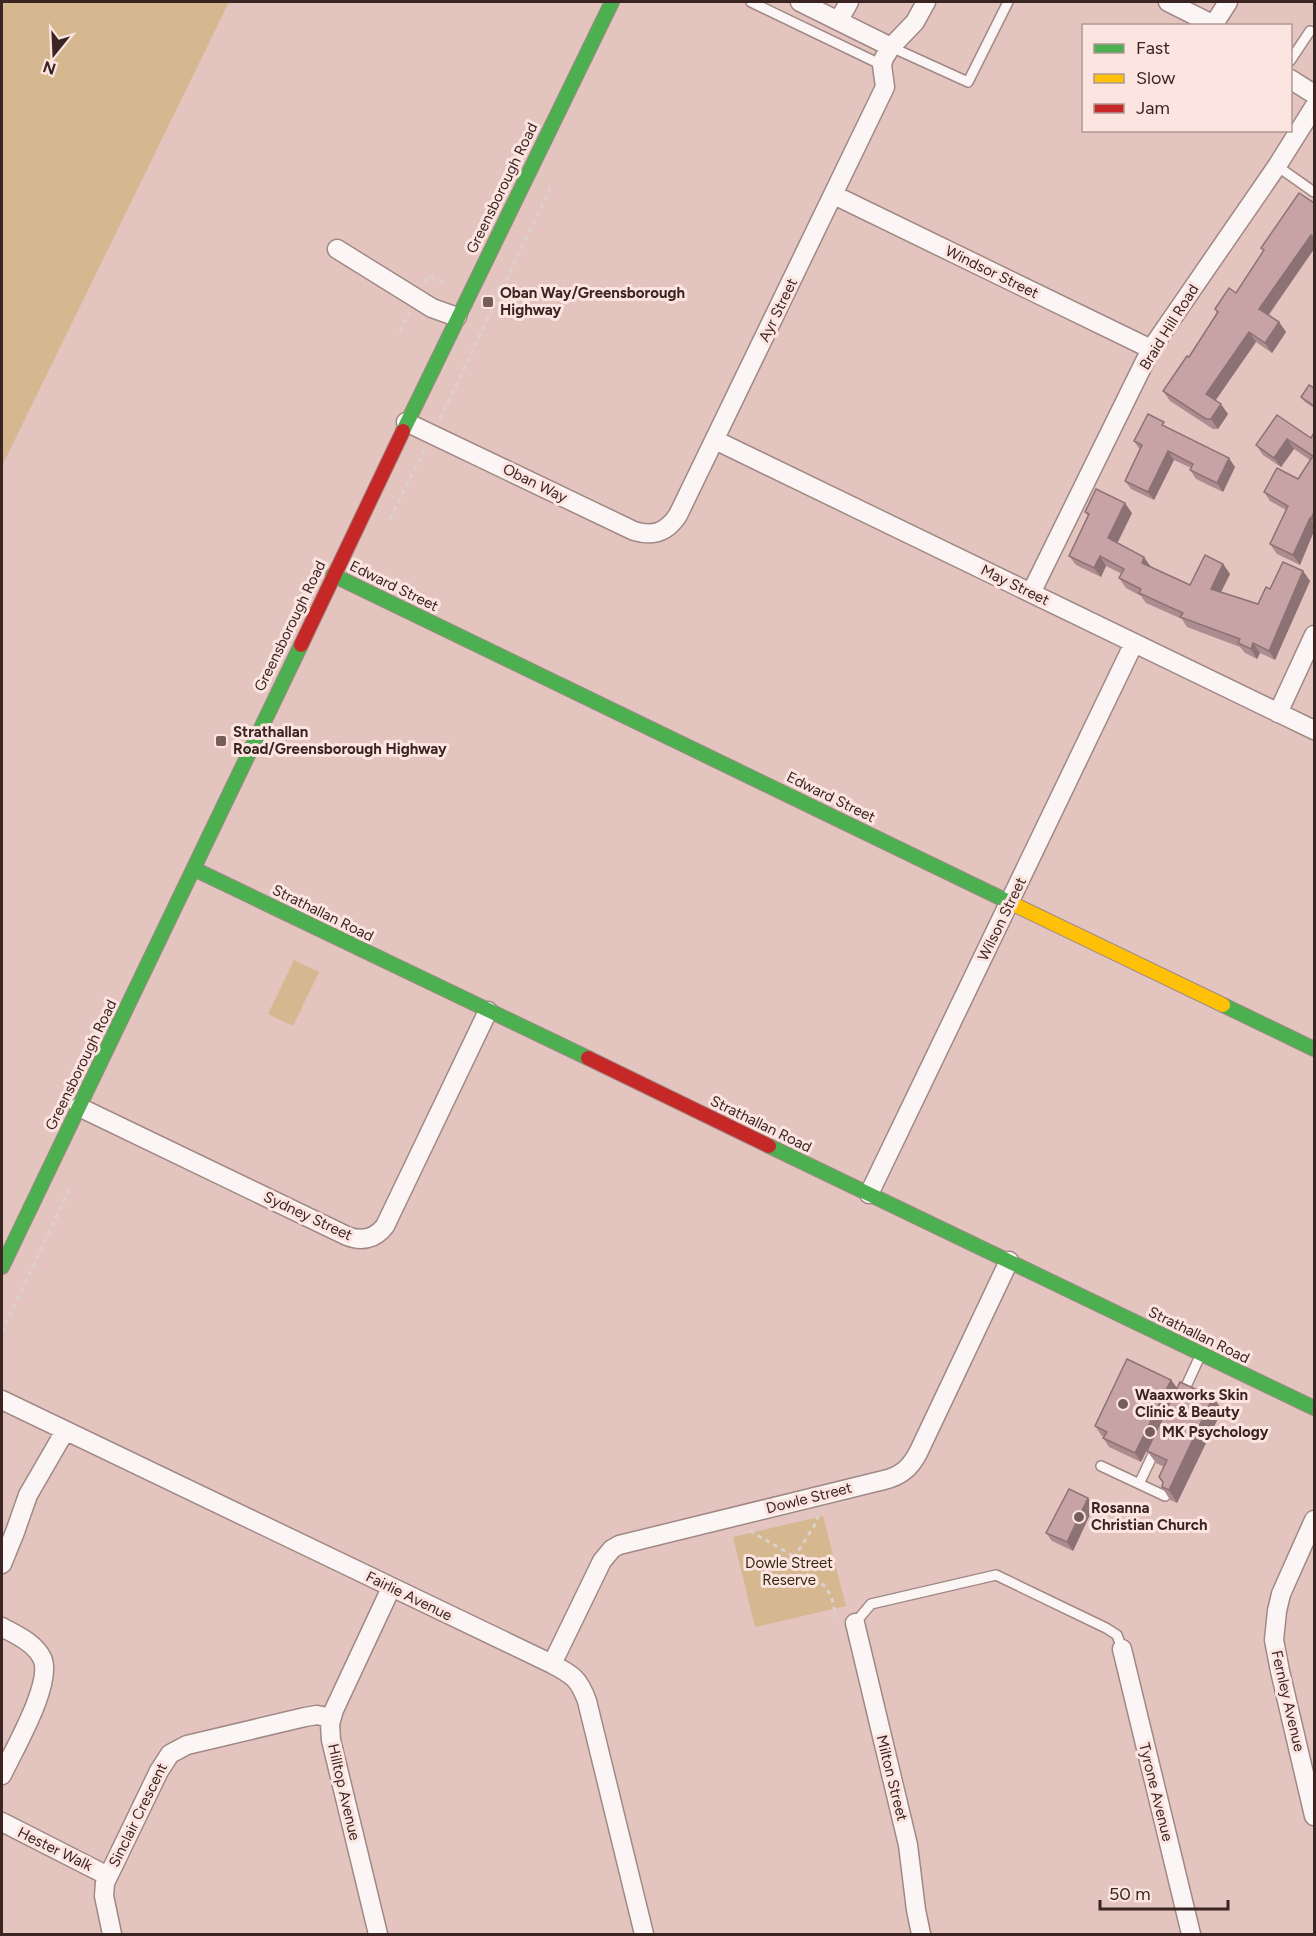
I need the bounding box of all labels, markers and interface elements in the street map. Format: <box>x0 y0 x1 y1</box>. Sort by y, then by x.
north arrow <box>24 24 84 84</box>
legend <box>1082 24 1292 132</box>
text: Fast <box>1136 37 1170 59</box>
text: N <box>41 57 58 79</box>
text: Slow <box>1136 67 1175 89</box>
text: Jam <box>1136 97 1170 119</box>
street label: Greensborough Road <box>463 120 541 256</box>
street label: Windsor Street <box>942 242 1042 302</box>
street label: Ayr Street <box>755 275 801 345</box>
street label: Braid Hill Road <box>1136 281 1202 373</box>
place label: Oban Way/Greensborough Highway <box>500 284 685 319</box>
marker: Oban Way/Greensborough Highway <box>481 295 495 309</box>
street label: Oban Way <box>500 460 570 506</box>
street label: Edward Street <box>347 557 442 615</box>
street label: Greensborough Road <box>251 558 329 694</box>
street label: May Street <box>978 561 1052 609</box>
place label: Strathallan Road/Greensborough Highway <box>233 723 447 758</box>
marker: Strathallan Road/Greensborough Highway <box>214 734 228 748</box>
street label: Edward Street <box>784 768 879 826</box>
street label: Wilson Street <box>974 874 1030 964</box>
street label: Strathallan Road <box>270 881 376 945</box>
street label: Greensborough Road <box>42 997 120 1133</box>
street label: Strathallan Road <box>708 1092 814 1156</box>
street label: Sydney Street <box>261 1188 355 1245</box>
street label: Strathallan Road <box>1146 1303 1252 1367</box>
place label: Waaxworks Skin Clinic & Beauty <box>1135 1386 1248 1421</box>
marker: Waaxworks Skin Clinic & Beauty <box>1116 1397 1130 1411</box>
place label: MK Psychology <box>1162 1423 1269 1441</box>
marker: MK Psychology <box>1143 1425 1157 1439</box>
street label: Dowle Street <box>764 1479 854 1517</box>
place label: Rosanna Christian Church <box>1091 1499 1207 1534</box>
marker: Rosanna Christian Church <box>1072 1510 1086 1524</box>
park label: Dowle Street Reserve <box>745 1554 833 1589</box>
street label: Fairlie Avenue <box>363 1567 455 1625</box>
street label: Fernley Avenue <box>1268 1649 1308 1753</box>
street label: Milton Street <box>873 1733 911 1823</box>
street label: Tyrone Avenue <box>1135 1741 1177 1843</box>
street label: Hilltop Avenue <box>324 1742 364 1842</box>
street label: Sinclair Crescent <box>105 1760 171 1870</box>
street label: Hester Walk <box>15 1823 96 1875</box>
scale bar <box>1100 1873 1228 1911</box>
text: 50 m <box>1109 1883 1151 1905</box>

